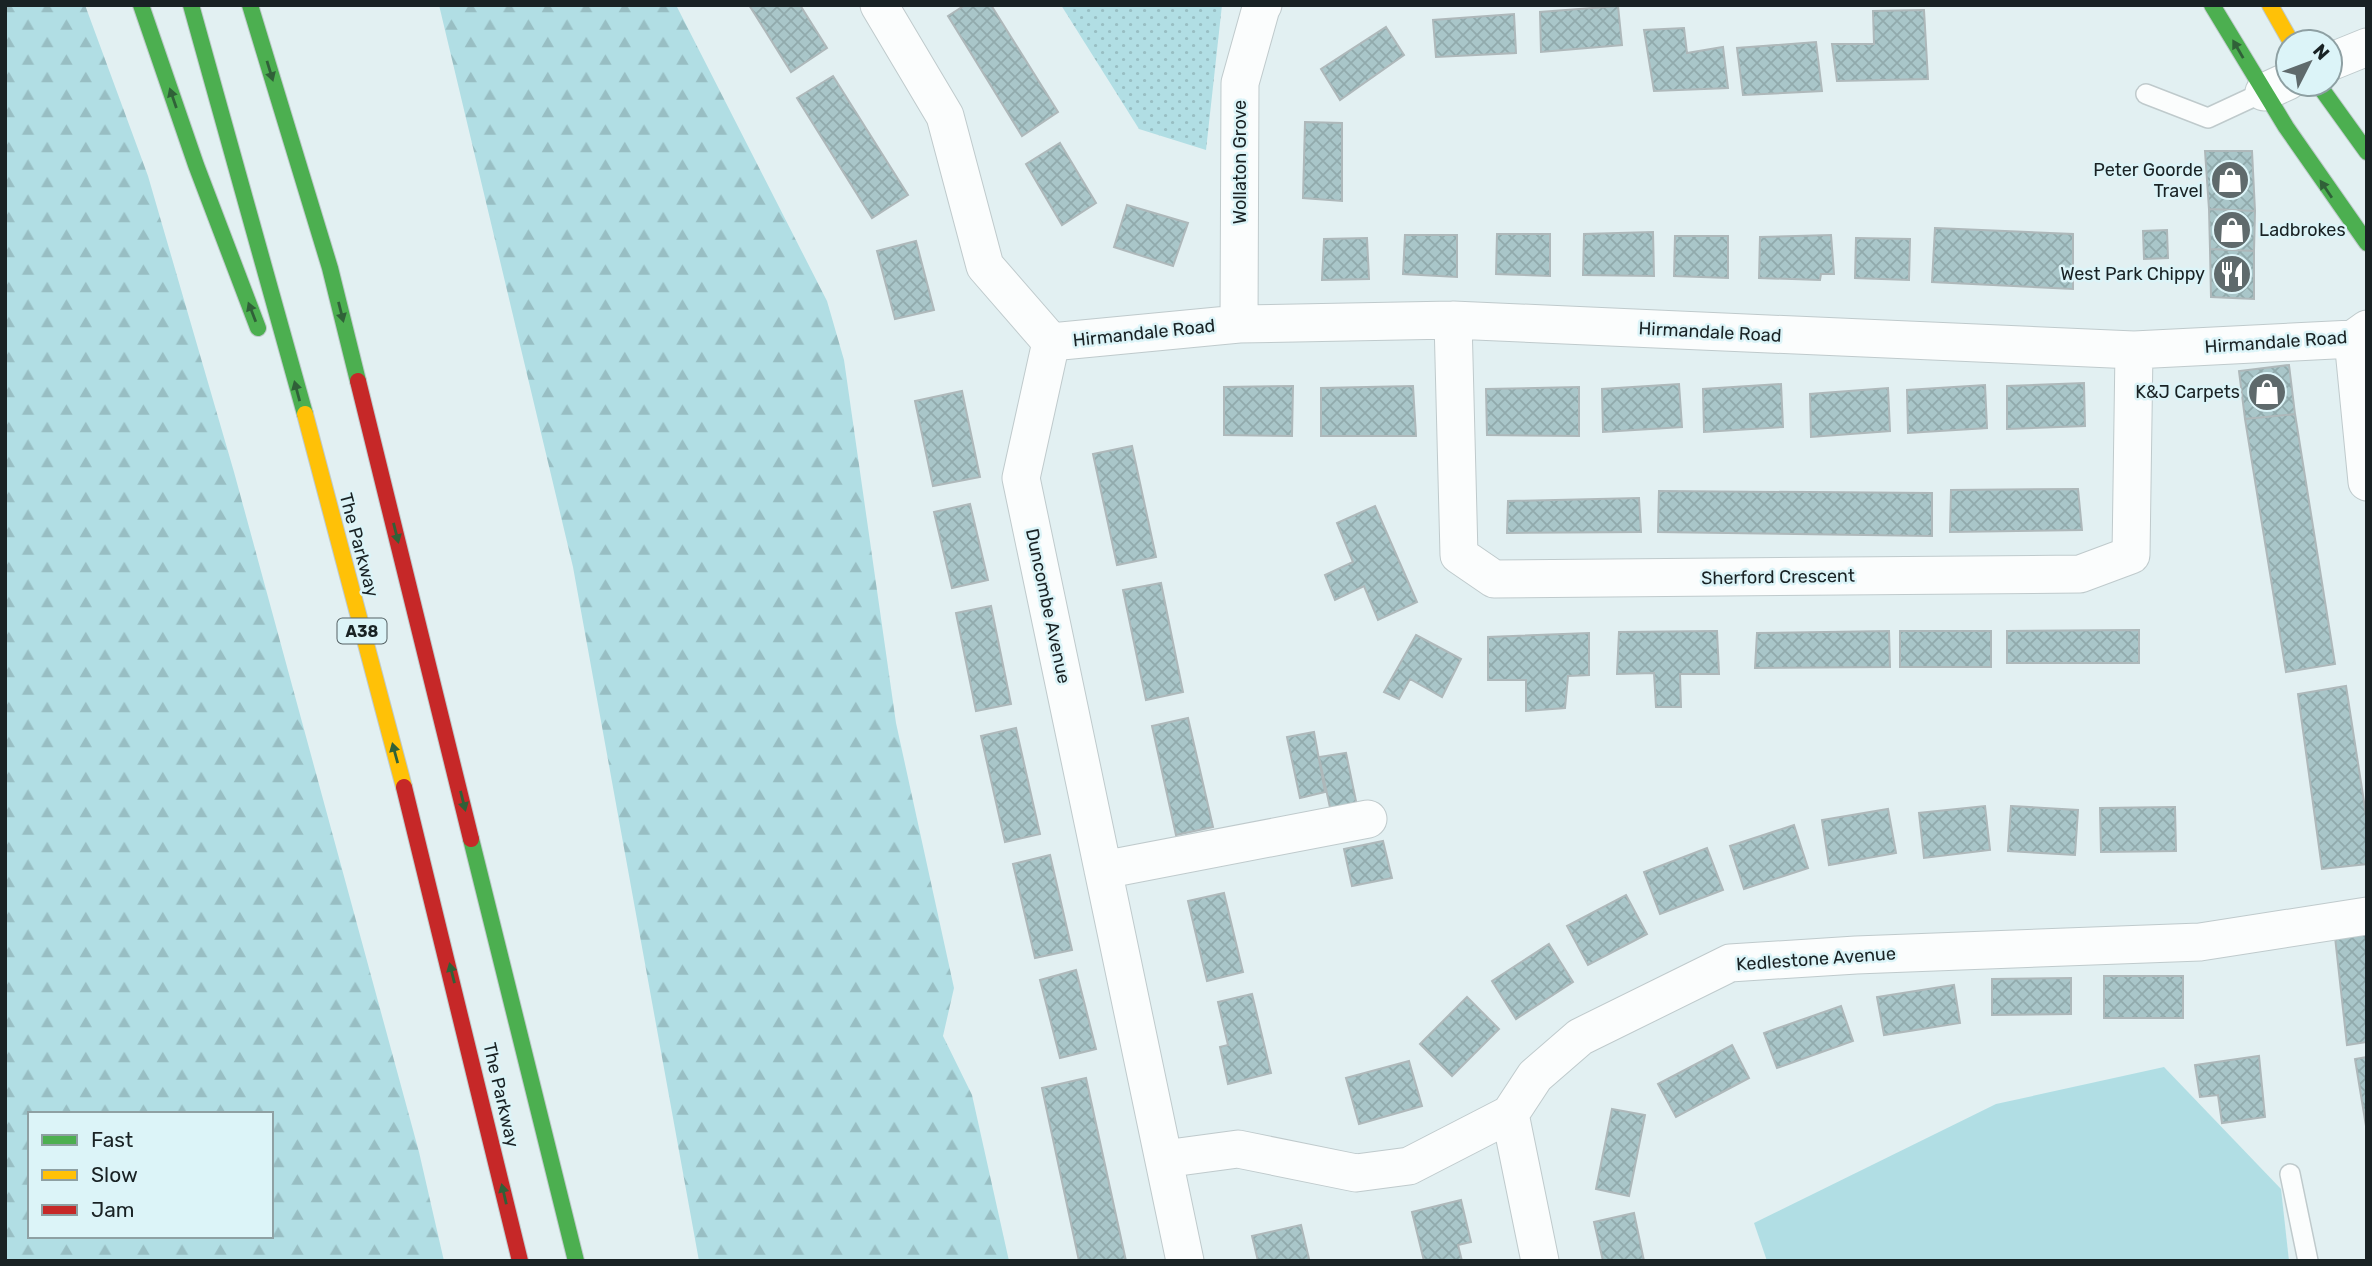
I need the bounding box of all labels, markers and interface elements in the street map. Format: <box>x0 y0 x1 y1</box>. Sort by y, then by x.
north arrow <box>2274 28 2344 98</box>
one-way arrow <box>2232 39 2244 58</box>
text: N <box>2308 39 2334 65</box>
one-way arrow <box>265 60 275 81</box>
one-way arrow <box>167 88 178 109</box>
street label: Wollaton Grove <box>1229 100 1251 224</box>
place label: Peter Goorde Travel <box>2093 159 2203 202</box>
shop icon: Peter Goorde Travel <box>2209 159 2251 201</box>
one-way arrow <box>2320 179 2333 198</box>
shop icon: Ladbrokes <box>2211 209 2253 251</box>
place label: Ladbrokes <box>2259 219 2346 241</box>
restaurant icon: West Park Chippy <box>2211 253 2253 295</box>
place label: West Park Chippy <box>2060 263 2205 285</box>
one-way arrow <box>246 301 257 322</box>
one-way arrow <box>336 301 347 323</box>
street label: Hirmandale Road <box>1072 315 1216 351</box>
street label: Hirmandale Road <box>1638 317 1782 347</box>
street label: Hirmandale Road <box>2204 326 2348 358</box>
shop icon: K&J Carpets <box>2246 371 2288 413</box>
one-way arrow <box>291 380 302 402</box>
place label: K&J Carpets <box>2135 381 2240 403</box>
street label: The Parkway <box>335 491 383 599</box>
one-way arrow <box>391 522 402 544</box>
street label: Duncombe Avenue <box>1021 526 1075 686</box>
street label: Sherford Crescent <box>1701 565 1855 589</box>
road number: A38 <box>338 618 386 644</box>
one-way arrow <box>389 741 400 763</box>
one-way arrow <box>458 790 469 812</box>
street label: Kedlestone Avenue <box>1735 942 1897 976</box>
one-way arrow <box>446 962 457 984</box>
street label: The Parkway <box>478 1040 524 1150</box>
legend <box>28 1112 273 1238</box>
text: Fast <box>91 1127 133 1152</box>
text: Slow <box>91 1162 138 1187</box>
one-way arrow <box>499 1183 510 1205</box>
text: Jam <box>91 1197 135 1222</box>

